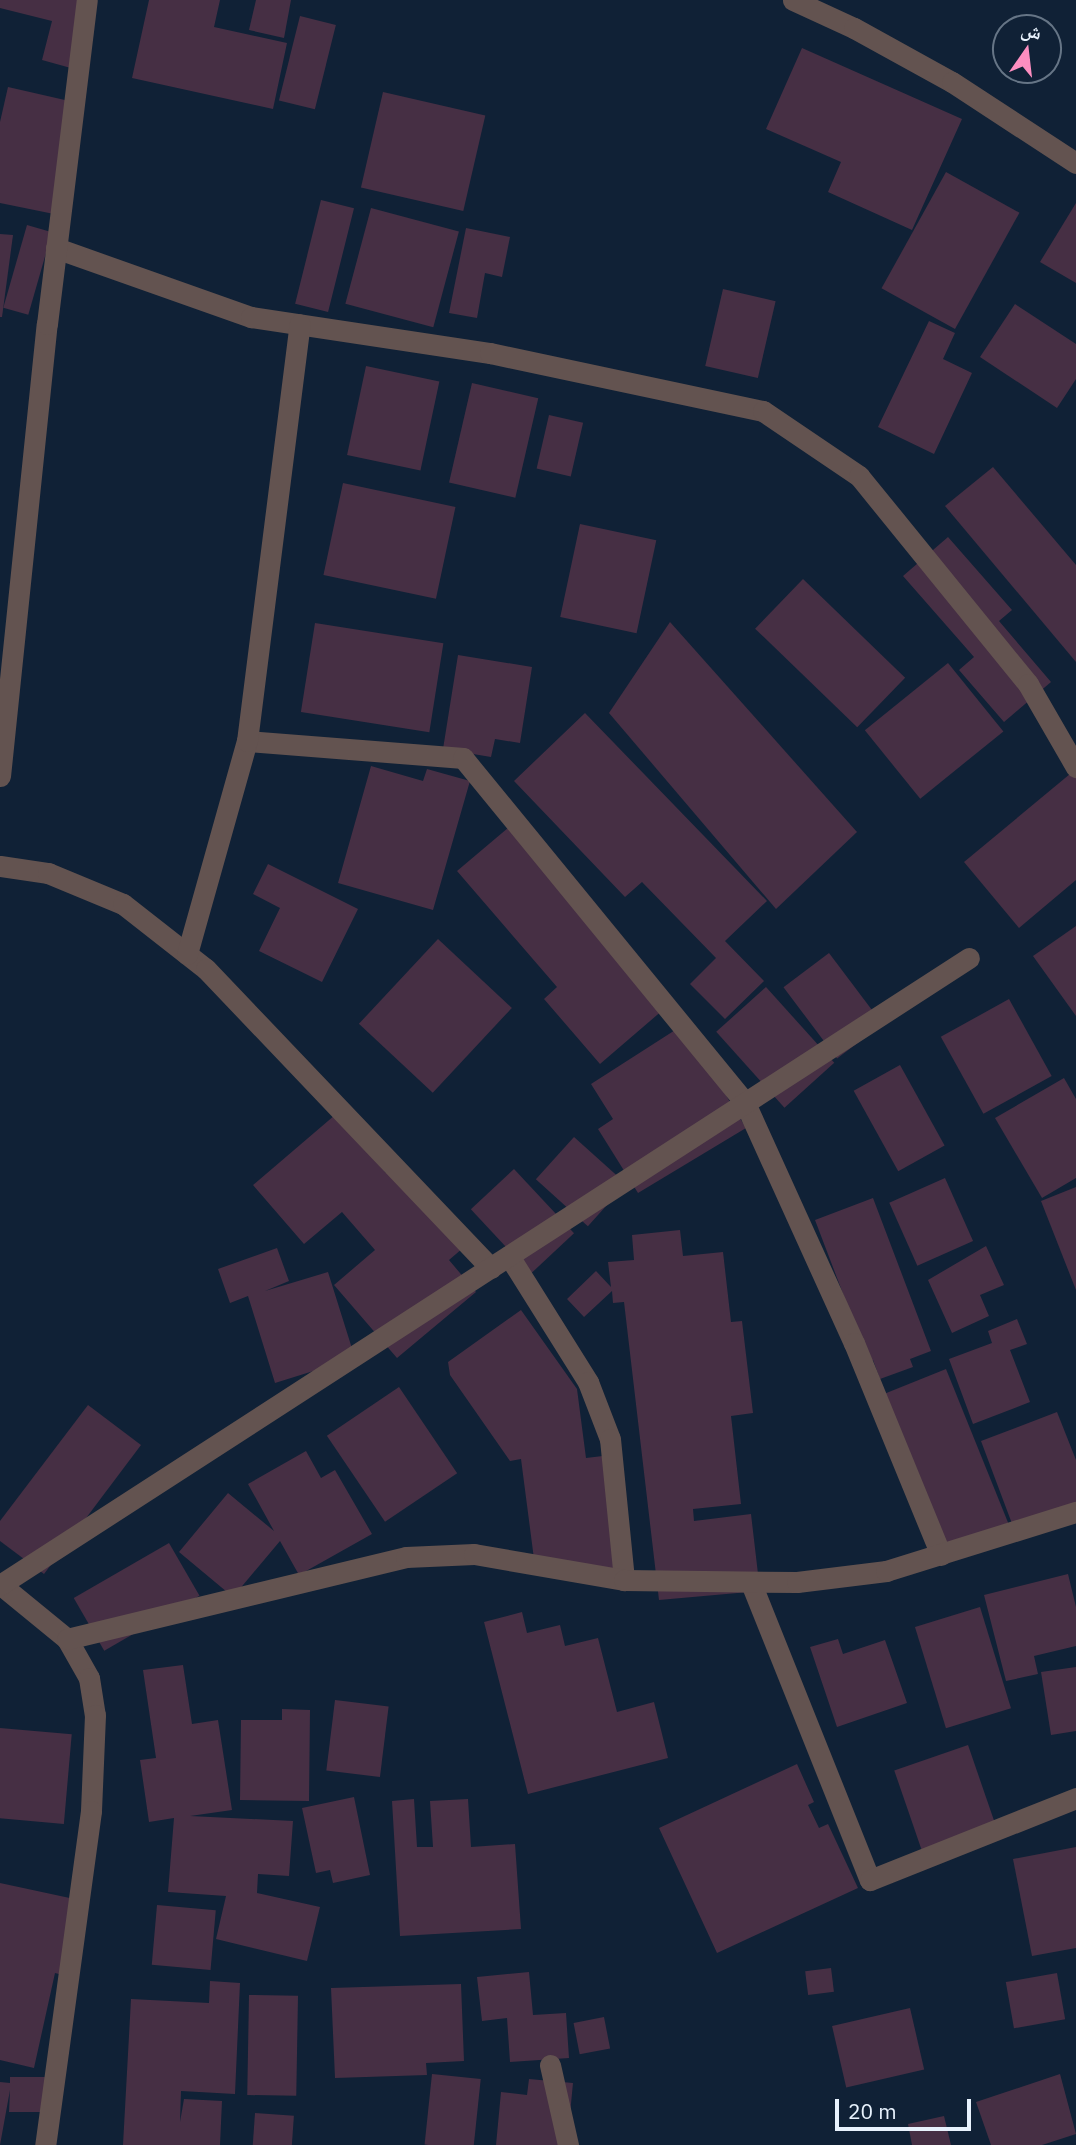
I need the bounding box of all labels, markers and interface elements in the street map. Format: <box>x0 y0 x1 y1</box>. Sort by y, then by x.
north arrow <box>992 14 1062 84</box>
text: ش <box>1019 16 1044 45</box>
scale bar <box>838 2086 974 2130</box>
text: 20 m <box>848 2097 897 2125</box>

